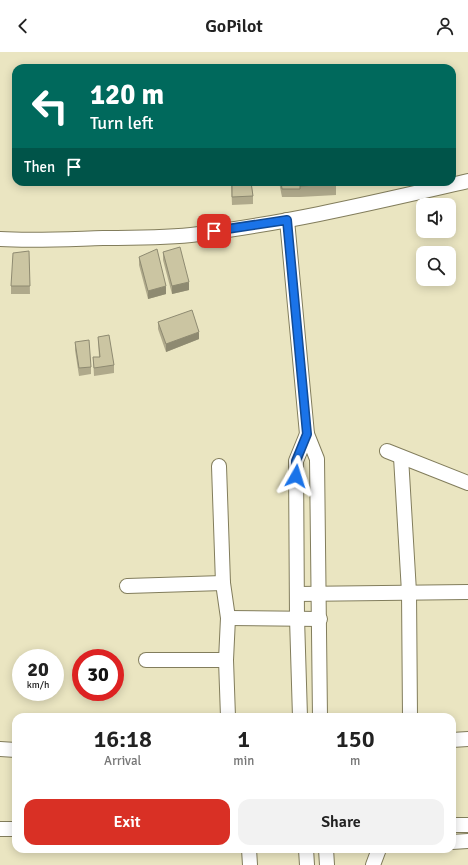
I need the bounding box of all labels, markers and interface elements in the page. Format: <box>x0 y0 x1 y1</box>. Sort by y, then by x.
icon: back <box>12 15 34 37</box>
text: GoPilot <box>205 15 263 37</box>
icon: person <box>434 15 456 37</box>
text: 120 m <box>90 78 164 112</box>
icon: left <box>24 80 76 132</box>
text: Turn left <box>90 112 153 134</box>
icon: arrive <box>63 156 85 178</box>
text: Then <box>24 158 55 176</box>
map controls <box>416 198 456 286</box>
button: sound <box>416 198 456 238</box>
pin <box>197 214 231 248</box>
icon: arrive <box>203 220 225 242</box>
button: search <box>416 246 456 286</box>
position arrow <box>275 455 317 497</box>
speed limit sign: 30 <box>72 649 124 701</box>
text: 20 <box>27 657 49 682</box>
text: km/h <box>27 679 49 691</box>
text: 16:18 <box>93 724 152 754</box>
text: 1 <box>237 724 250 754</box>
text: 150 <box>336 724 375 754</box>
text: Arrival <box>104 753 141 769</box>
text: min <box>233 753 254 769</box>
text: m <box>350 753 360 769</box>
button: Exit <box>24 799 230 845</box>
button: Share <box>238 799 444 845</box>

